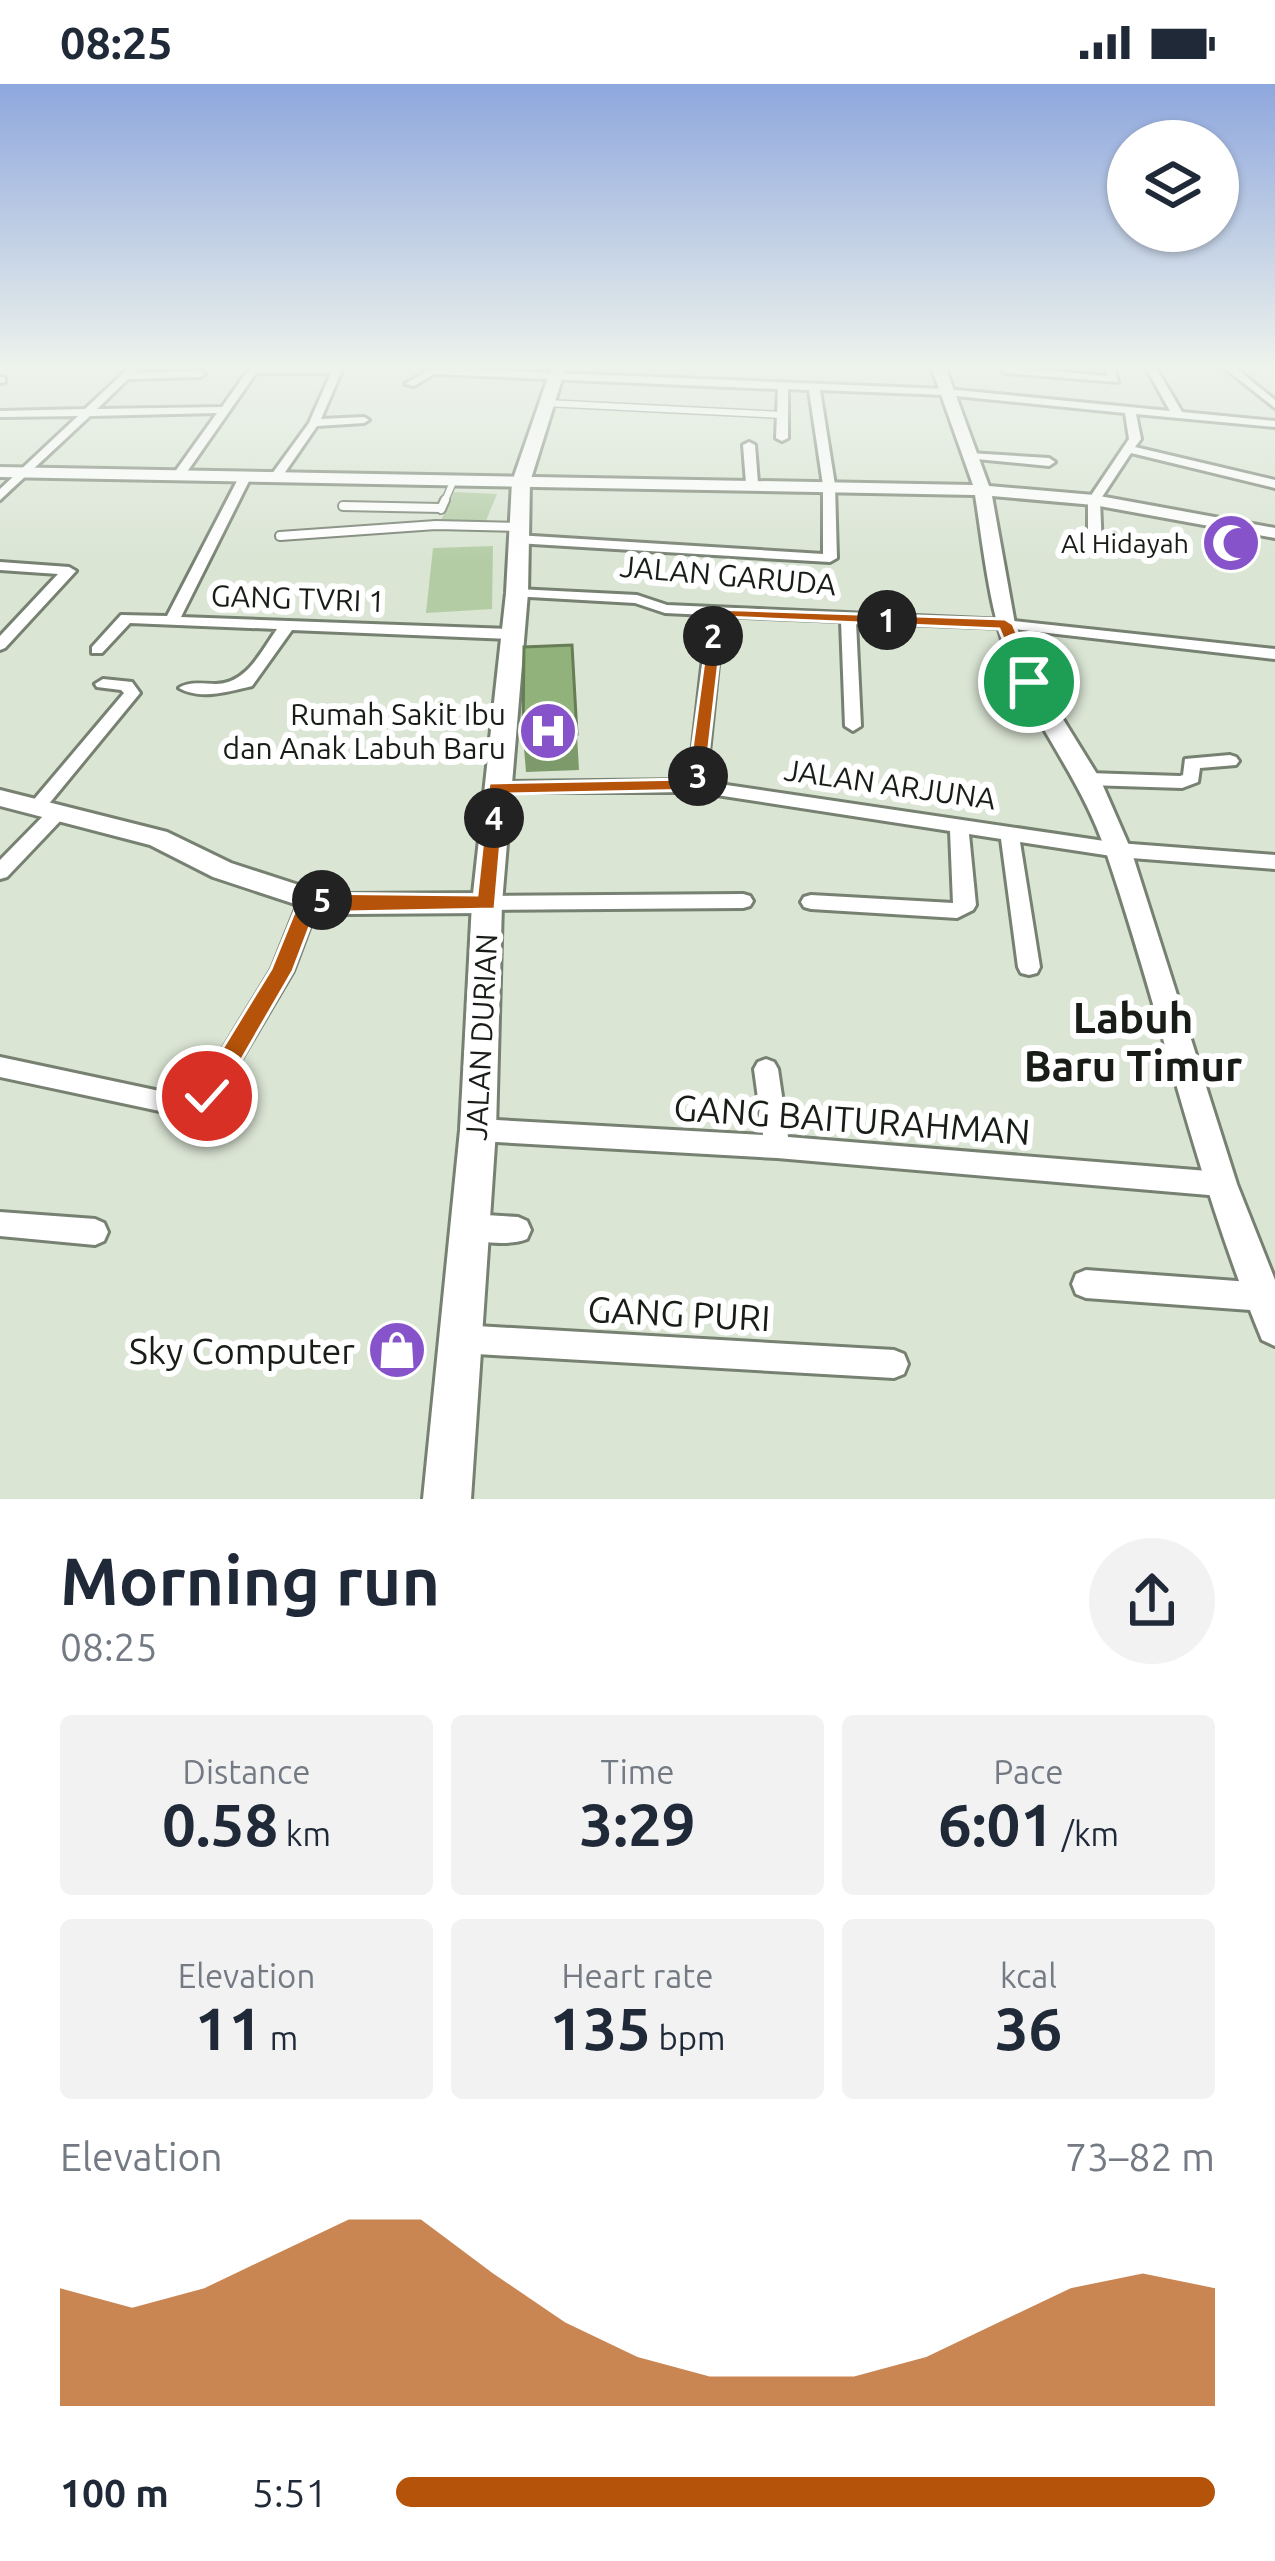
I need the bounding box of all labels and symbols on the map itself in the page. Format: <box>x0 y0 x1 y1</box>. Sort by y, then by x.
mosque icon: Al Hidayah <box>1200 512 1262 574</box>
place label: Al Hidayah <box>1061 528 1189 558</box>
street label: JALAN GARUDA <box>618 549 838 601</box>
street label: GANG TVRI 1 <box>210 578 386 618</box>
pin: 1 <box>857 590 917 650</box>
pin: 2 <box>683 606 743 666</box>
pin <box>978 631 1080 733</box>
place label: Rumah Sakit Ibu dan Anak Labuh Baru <box>223 697 506 765</box>
hospital icon: Rumah Sakit Ibu dan Anak Labuh Baru <box>517 700 579 762</box>
pin: 3 <box>668 746 728 806</box>
street label: JALAN ARJUNA <box>782 752 998 816</box>
pin: 4 <box>464 788 524 848</box>
pin: 5 <box>292 870 352 930</box>
street label: JALAN DURIAN <box>459 933 503 1141</box>
district label: Labuh Baru Timur <box>1024 994 1242 1089</box>
pin <box>156 1045 258 1147</box>
street label: GANG BAITURAHMAN <box>672 1086 1032 1152</box>
street label: GANG PURI <box>587 1288 771 1338</box>
shop icon: Sky Computer <box>366 1319 428 1381</box>
place label: Sky Computer <box>129 1330 355 1371</box>

